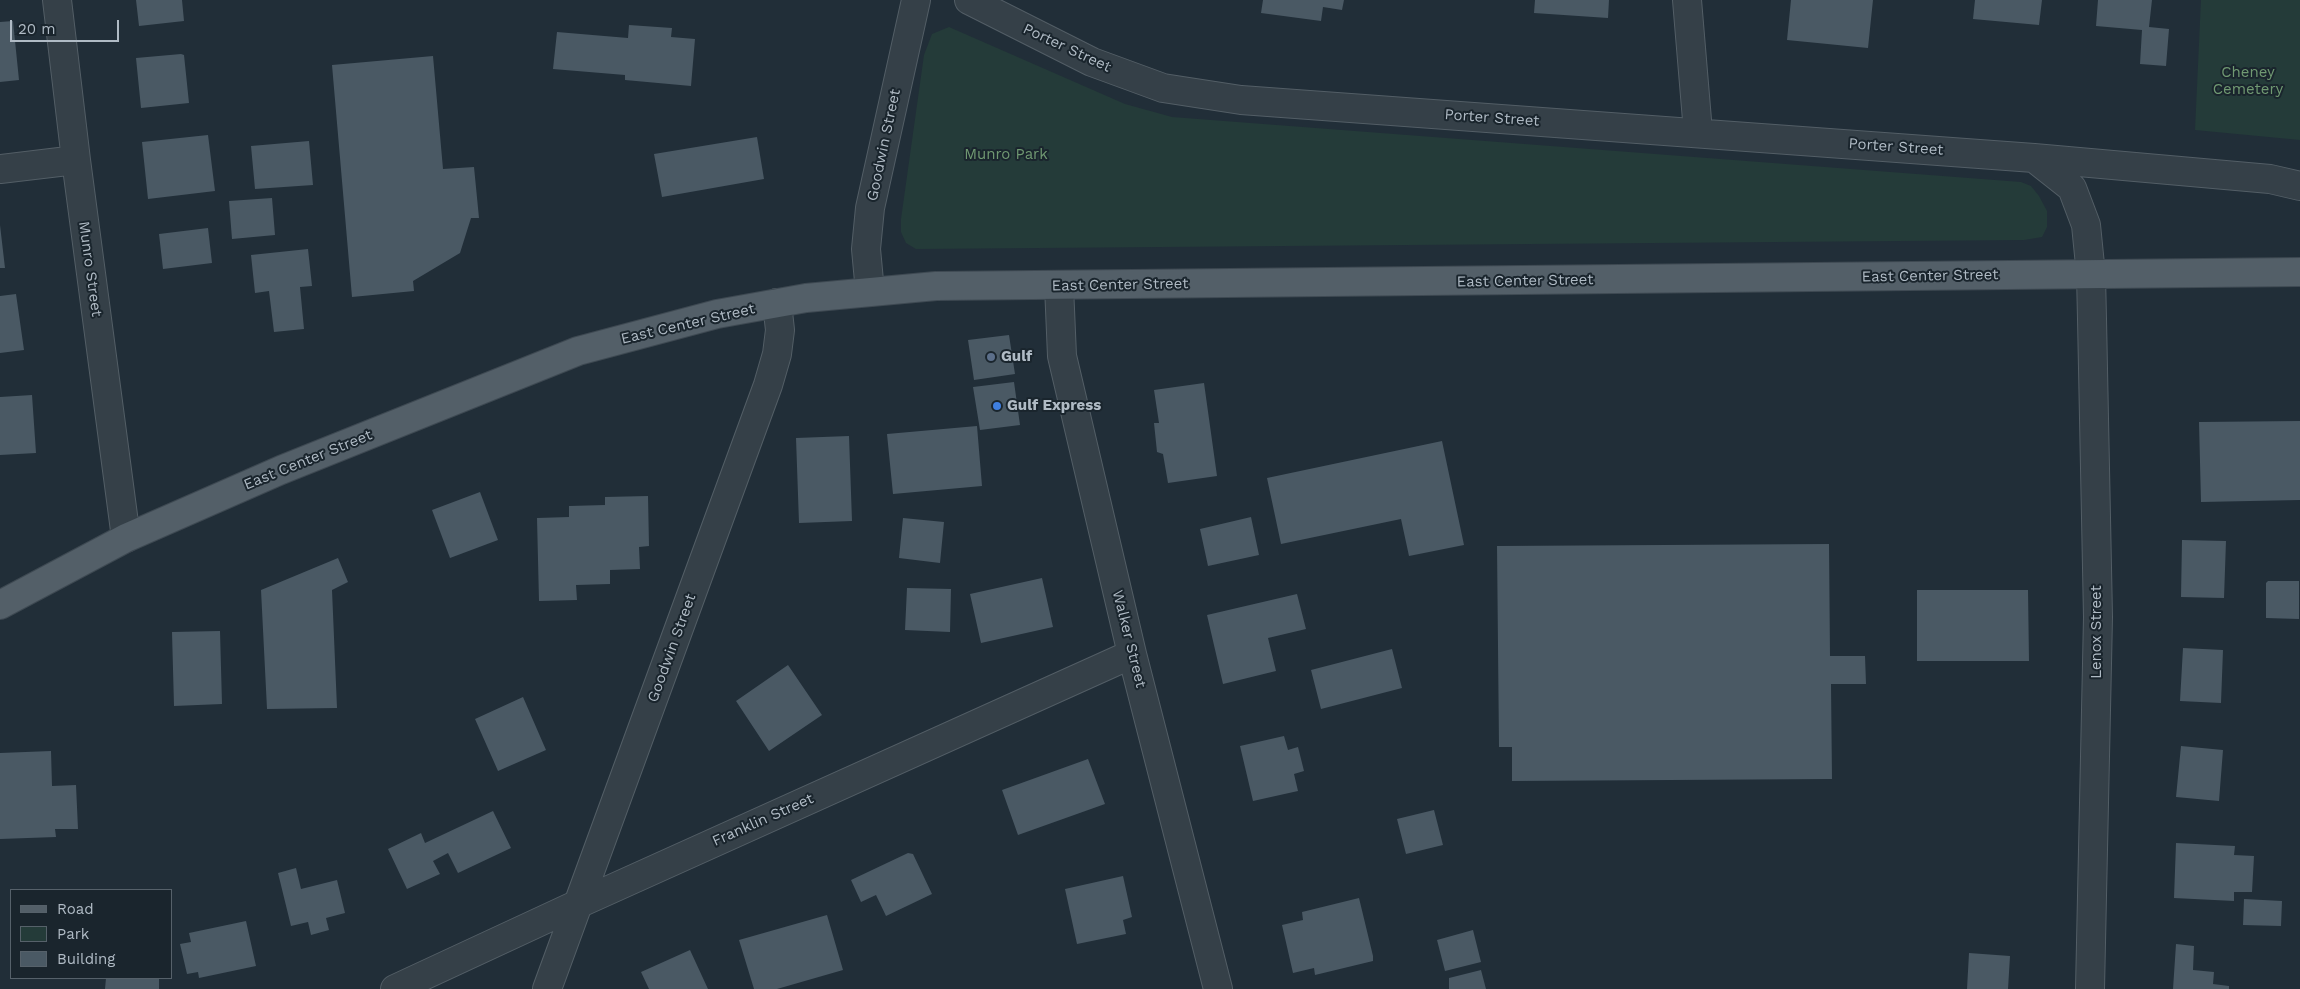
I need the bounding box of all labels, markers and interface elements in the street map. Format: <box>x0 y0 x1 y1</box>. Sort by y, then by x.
scale bar <box>12 10 121 42</box>
text: 20 m <box>18 20 56 38</box>
street label: Porter Street <box>1020 20 1114 76</box>
park label: Cheney Cemetery <box>2213 64 2283 99</box>
street label: Goodwin Street <box>863 87 905 203</box>
street label: Porter Street <box>1444 106 1540 130</box>
street label: Porter Street <box>1848 135 1944 159</box>
park label: Munro Park <box>964 146 1048 164</box>
street label: Munro Street <box>74 220 106 318</box>
street label: East Center Street <box>1861 266 1999 286</box>
street label: East Center Street <box>1456 271 1594 291</box>
street label: East Center Street <box>1051 275 1189 295</box>
street label: East Center Street <box>619 300 757 348</box>
place label: Gulf <box>1001 348 1032 366</box>
marker: Gulf <box>985 351 997 363</box>
place label: Gulf Express <box>1007 397 1101 415</box>
marker: Gulf Express <box>991 400 1003 412</box>
street label: East Center Street <box>241 426 375 494</box>
street label: Lenox Street <box>2088 585 2106 679</box>
street label: Walker Street <box>1108 588 1150 690</box>
street label: Goodwin Street <box>644 591 700 705</box>
street label: Franklin Street <box>710 790 816 850</box>
legend <box>10 889 172 979</box>
text: Road <box>57 900 94 918</box>
text: Park <box>57 925 89 943</box>
text: Building <box>57 950 115 968</box>

